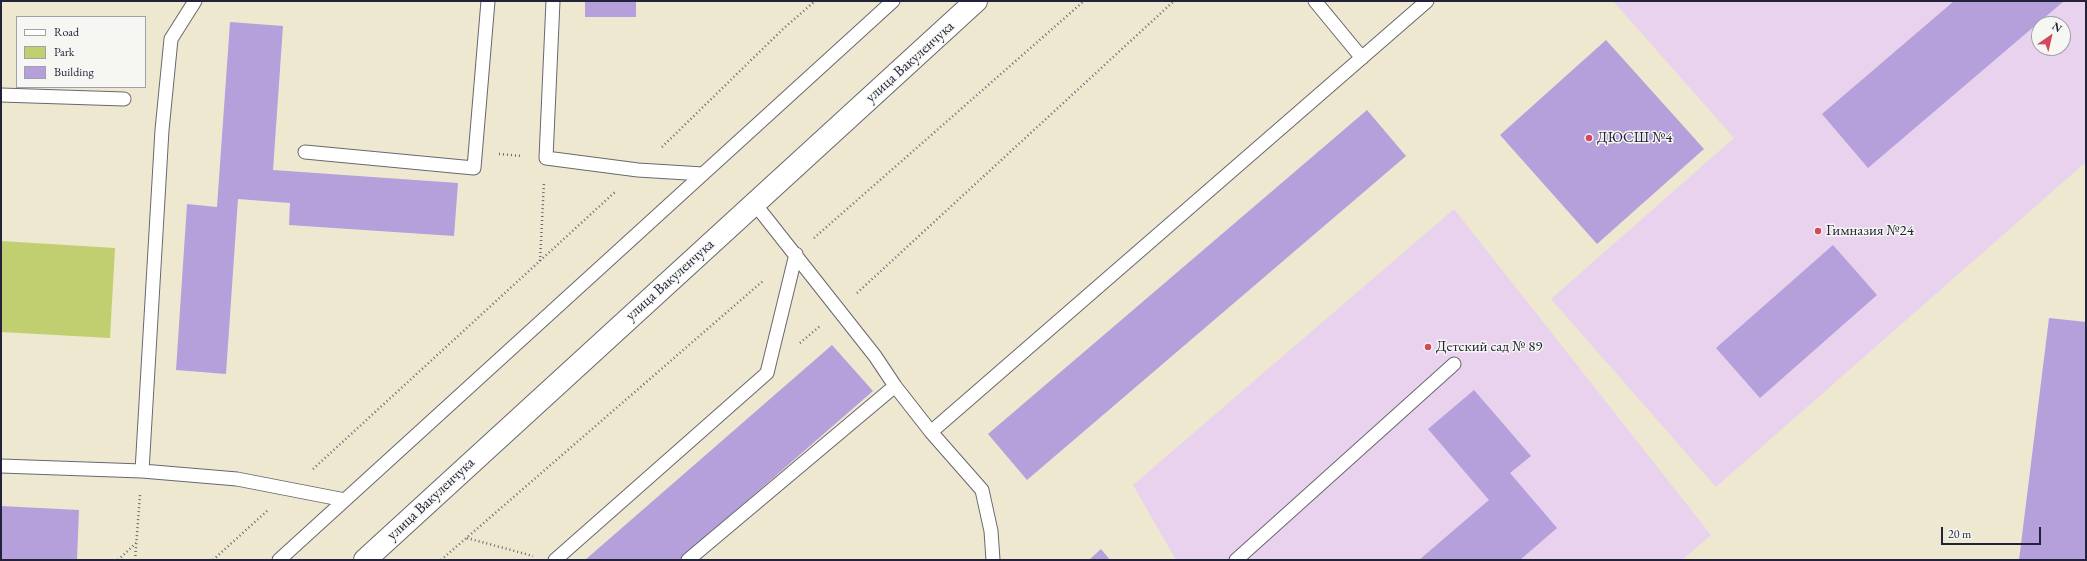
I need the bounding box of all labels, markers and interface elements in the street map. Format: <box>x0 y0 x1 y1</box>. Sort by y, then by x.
legend <box>16 16 146 88</box>
north arrow <box>2031 16 2071 56</box>
street label: улица Вакуленчука <box>862 17 958 107</box>
text: N <box>2050 19 2065 35</box>
text: Road <box>54 24 79 40</box>
text: Park <box>54 44 74 60</box>
text: Building <box>54 64 94 80</box>
place label: ДЮСШ №4 <box>1597 129 1672 147</box>
marker: ДЮСШ №4 <box>1584 133 1594 143</box>
place label: Гимназия №24 <box>1826 222 1914 240</box>
marker: Гимназия №24 <box>1813 226 1823 236</box>
street label: улица Вакуленчука <box>622 235 718 325</box>
place label: Детский сад № 89 <box>1436 338 1543 356</box>
marker: Детский сад № 89 <box>1423 342 1433 352</box>
street label: улица Вакуленчука <box>383 454 479 544</box>
scale bar <box>1943 519 2043 545</box>
text: 20 m <box>1948 526 1971 542</box>

